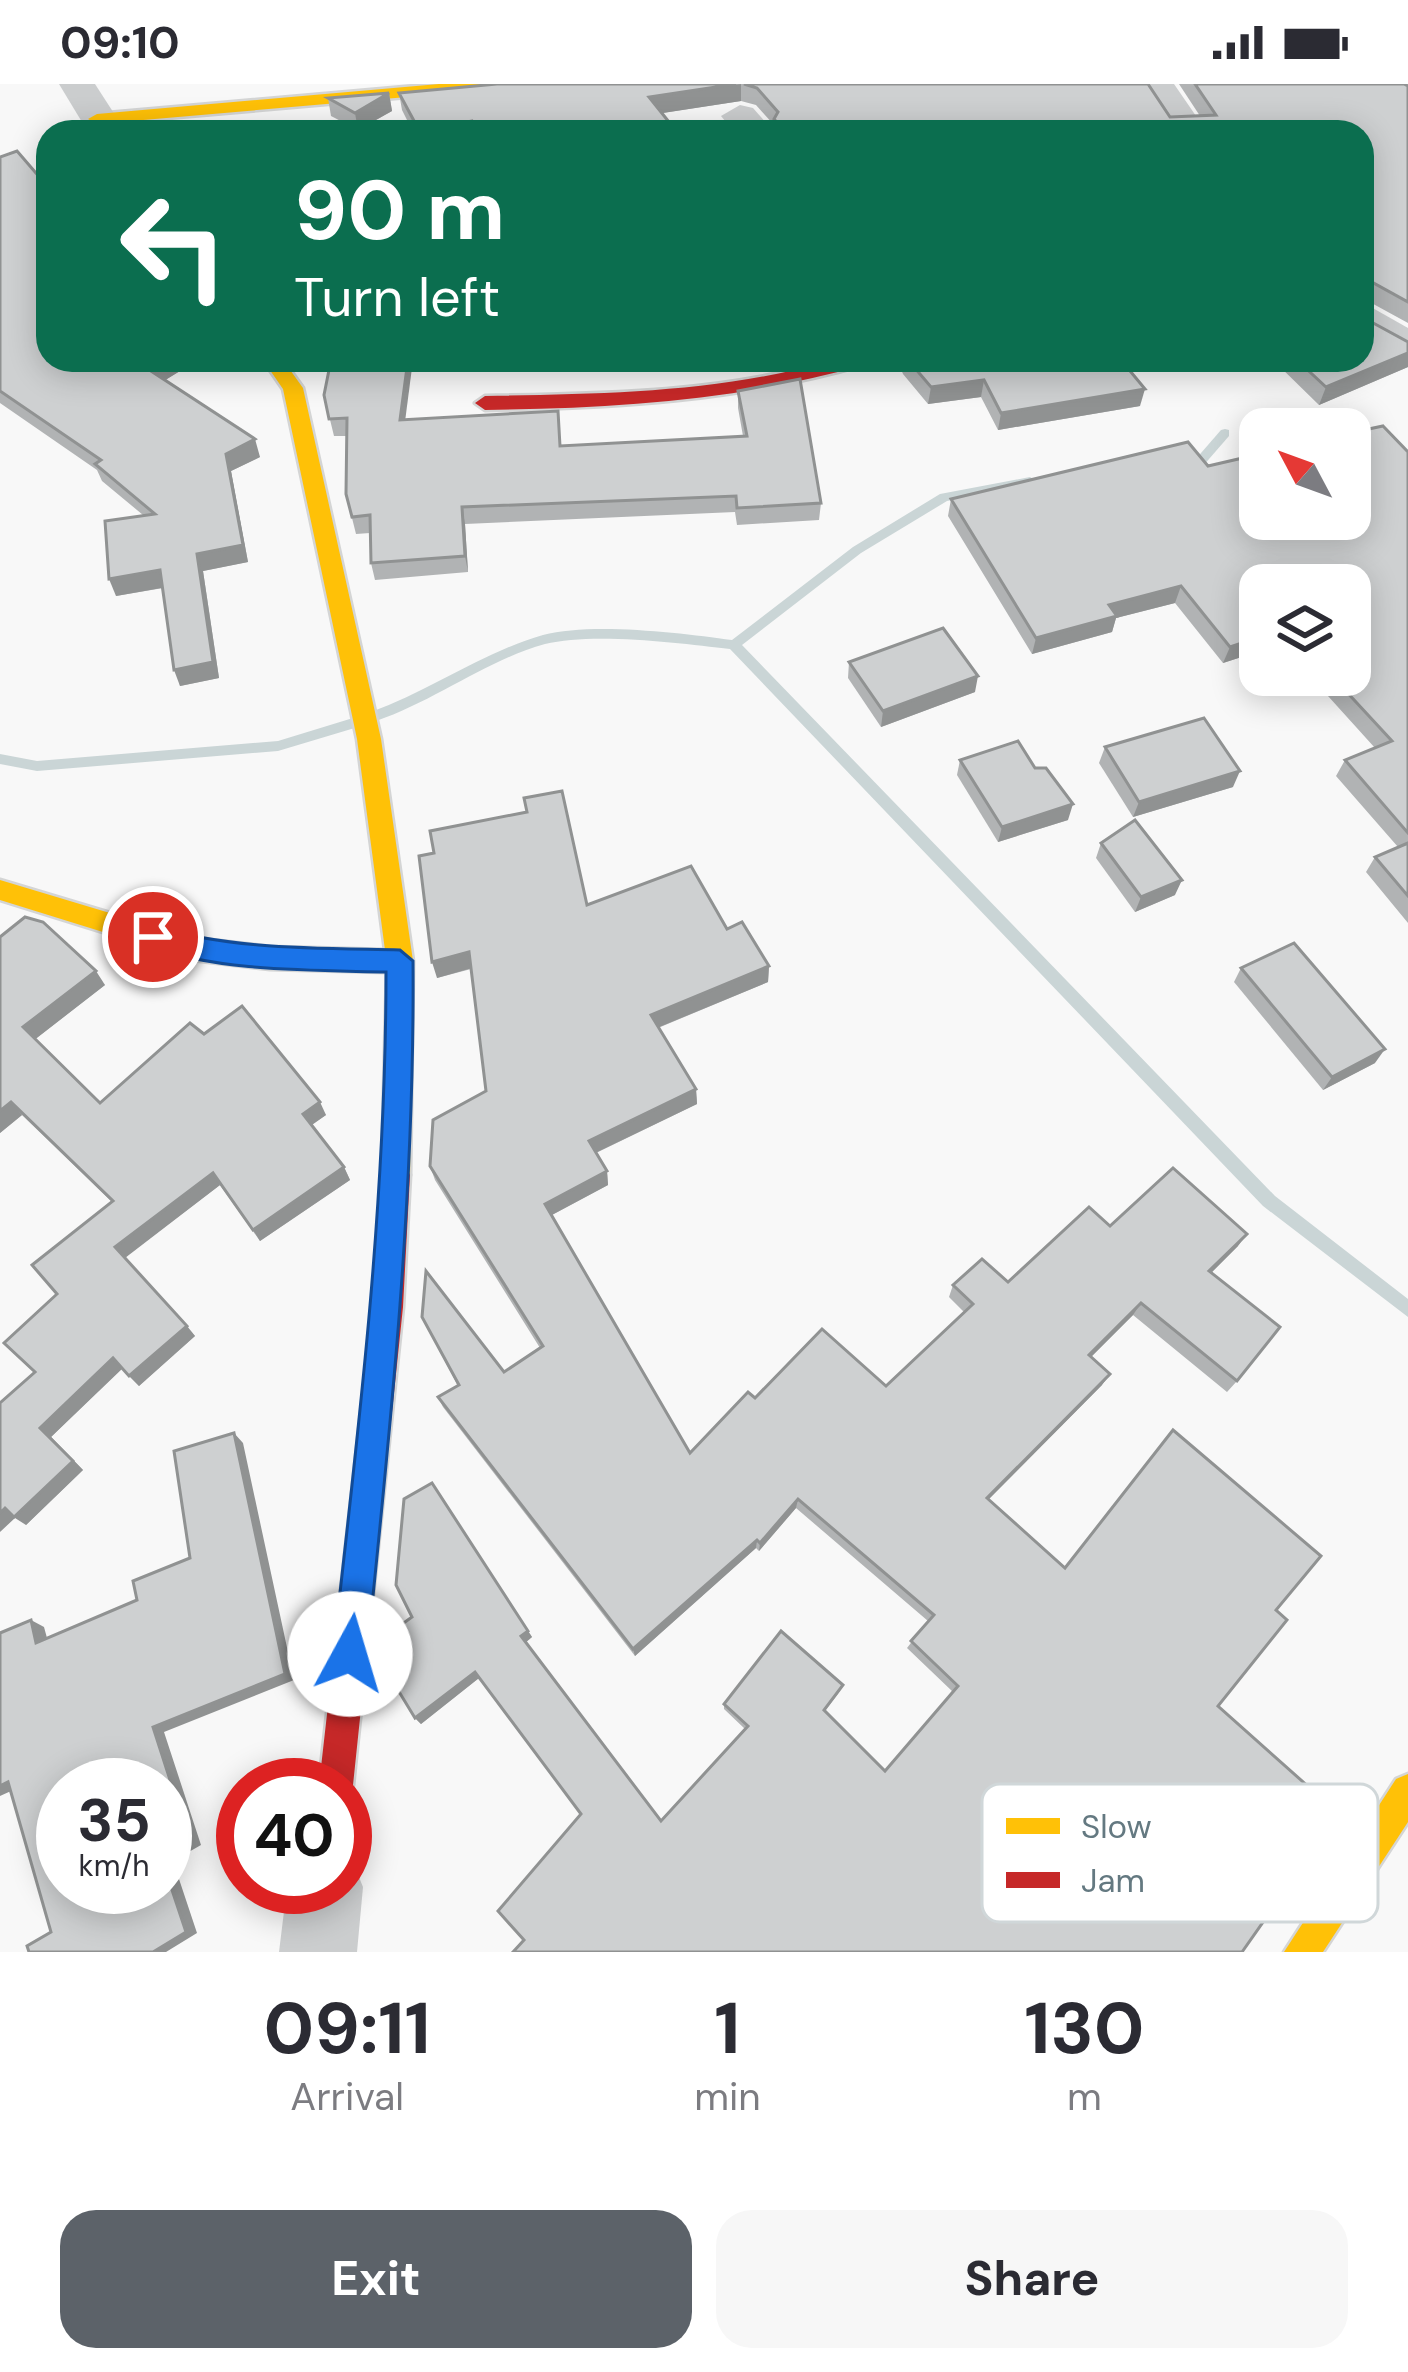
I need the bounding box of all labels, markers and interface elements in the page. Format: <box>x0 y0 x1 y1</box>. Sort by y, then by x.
text: 09:10 <box>60 13 180 72</box>
text: 90 m <box>294 156 505 265</box>
icon: left <box>96 168 252 324</box>
text: Turn left <box>294 262 500 333</box>
north arrow <box>1239 408 1371 540</box>
map controls <box>1239 408 1371 696</box>
button: layers <box>1239 564 1371 696</box>
pin <box>102 886 204 988</box>
icon: arrive <box>120 904 186 970</box>
position arrow <box>287 1591 413 1717</box>
speed limit sign: 40 <box>216 1758 372 1914</box>
text: 35 <box>77 1781 151 1860</box>
legend <box>982 1784 1378 1922</box>
text: Slow <box>1081 1805 1152 1848</box>
text: km/h <box>79 1846 149 1885</box>
text: Jam <box>1081 1859 1145 1902</box>
text: 09:11 <box>264 1982 431 2075</box>
text: 1 <box>714 1982 741 2075</box>
text: 130 <box>1024 1982 1144 2075</box>
text: Arrival <box>290 2071 404 2122</box>
text: min <box>694 2071 761 2122</box>
text: m <box>1067 2071 1102 2122</box>
button: Exit <box>60 2210 692 2348</box>
button: Share <box>716 2210 1348 2348</box>

